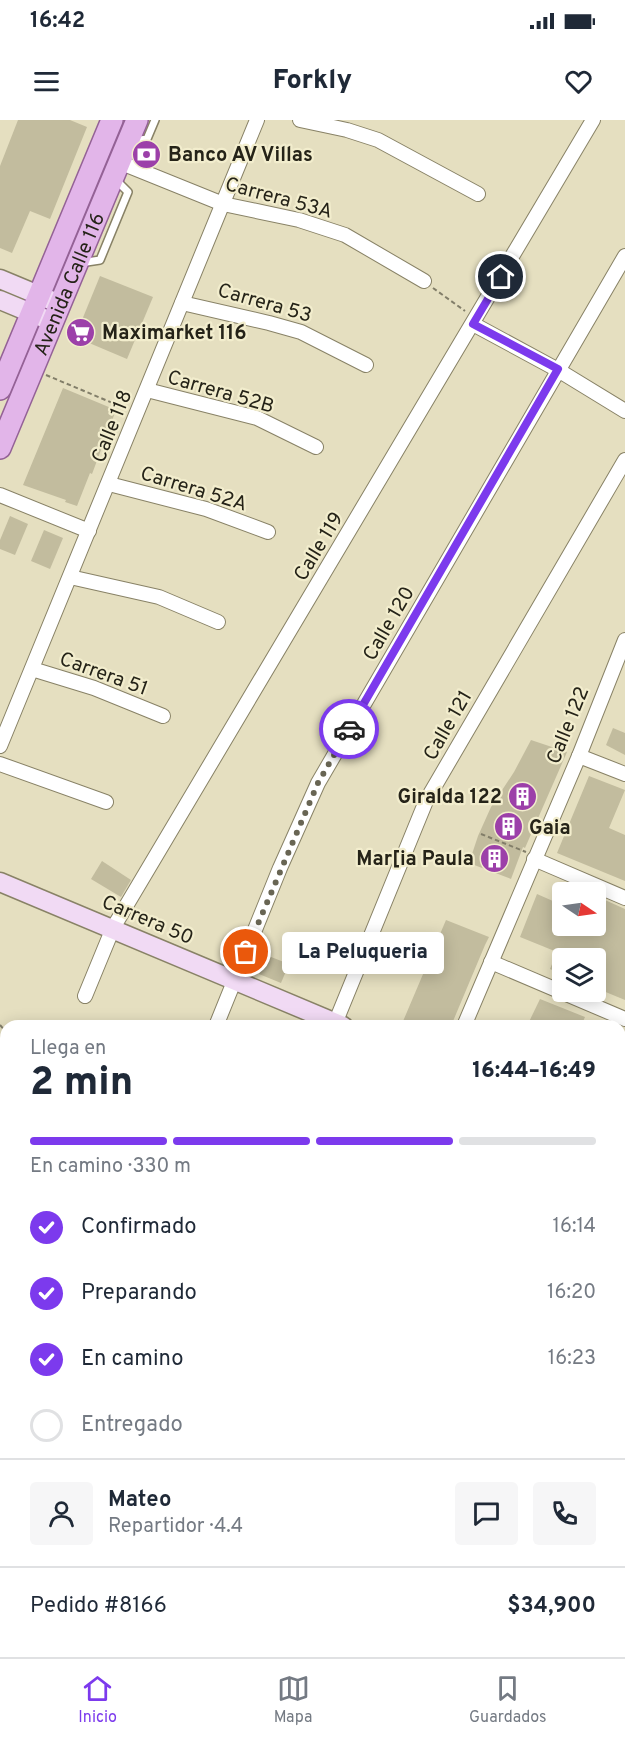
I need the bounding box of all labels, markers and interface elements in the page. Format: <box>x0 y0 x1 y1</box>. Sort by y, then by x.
text: 16:42 <box>30 8 85 35</box>
text: Forkly <box>273 64 352 98</box>
icon: menu <box>30 65 63 98</box>
icon: heart <box>562 65 595 98</box>
bank icon: Banco AV Villas <box>131 138 163 170</box>
place label: Banco AV Villas <box>168 143 313 169</box>
street label: Carrera 53A <box>222 172 335 226</box>
street label: Avenida Calle 116 <box>29 209 112 360</box>
pin <box>475 251 526 302</box>
icon: home <box>484 260 517 293</box>
street label: Carrera 53 <box>214 278 315 330</box>
supermarket icon: Maximarket 116 <box>65 316 97 348</box>
place label: Maximarket 116 <box>102 321 247 347</box>
street label: Carrera 52B <box>164 365 277 421</box>
street label: Calle 118 <box>86 386 139 467</box>
street label: Carrera 52A <box>137 461 250 518</box>
street label: Calle 119 <box>289 508 350 586</box>
street label: Calle 120 <box>358 582 421 666</box>
street label: Carrera 51 <box>56 647 151 703</box>
street label: Calle 122 <box>542 683 596 768</box>
street label: Calle 121 <box>418 686 479 766</box>
courier <box>319 699 379 759</box>
icon: car <box>333 713 366 746</box>
building icon: Giralda 122 <box>507 780 539 812</box>
place label: Giralda 122 <box>398 785 502 811</box>
building icon: Gaia <box>492 811 524 843</box>
place label: Gaia <box>529 816 571 842</box>
building icon: Mar[ia Paula <box>479 842 511 874</box>
place label: Mar[ia Paula <box>356 847 474 873</box>
north arrow <box>552 882 606 936</box>
map controls <box>552 882 606 1002</box>
street label: Carrera 50 <box>97 890 197 952</box>
pin <box>220 926 271 977</box>
callout: La Peluqueria <box>282 931 444 973</box>
icon: bag <box>229 935 262 968</box>
text: La Peluqueria <box>298 940 428 966</box>
button: layers <box>552 948 606 1002</box>
text: Llega en <box>30 1036 106 1062</box>
text: 16:44–16:49 <box>472 1058 596 1085</box>
text: 2 min <box>30 1060 133 1109</box>
text: En camino · 330 m <box>30 1154 191 1180</box>
icon: check <box>30 1211 63 1244</box>
text: Confirmado <box>81 1214 197 1241</box>
text: 16:14 <box>553 1214 596 1240</box>
icon: check <box>30 1277 63 1310</box>
text: Preparando <box>81 1280 197 1307</box>
text: 16:20 <box>547 1280 596 1306</box>
icon: check <box>30 1343 63 1376</box>
text: En camino <box>81 1346 183 1373</box>
text: 16:23 <box>548 1346 596 1372</box>
text: Entregado <box>81 1412 183 1439</box>
button: person <box>30 1482 93 1545</box>
button: chat <box>455 1482 518 1545</box>
button: phone <box>533 1482 596 1545</box>
text: Mateo <box>108 1487 171 1514</box>
text: Repartidor · 4.4 <box>108 1514 243 1540</box>
text: Pedido #8166 <box>30 1593 167 1620</box>
text: $34,900 <box>507 1593 596 1620</box>
tab: Inicio <box>78 1672 117 1728</box>
tab: Mapa <box>274 1672 312 1728</box>
tab: Guardados <box>469 1672 547 1728</box>

